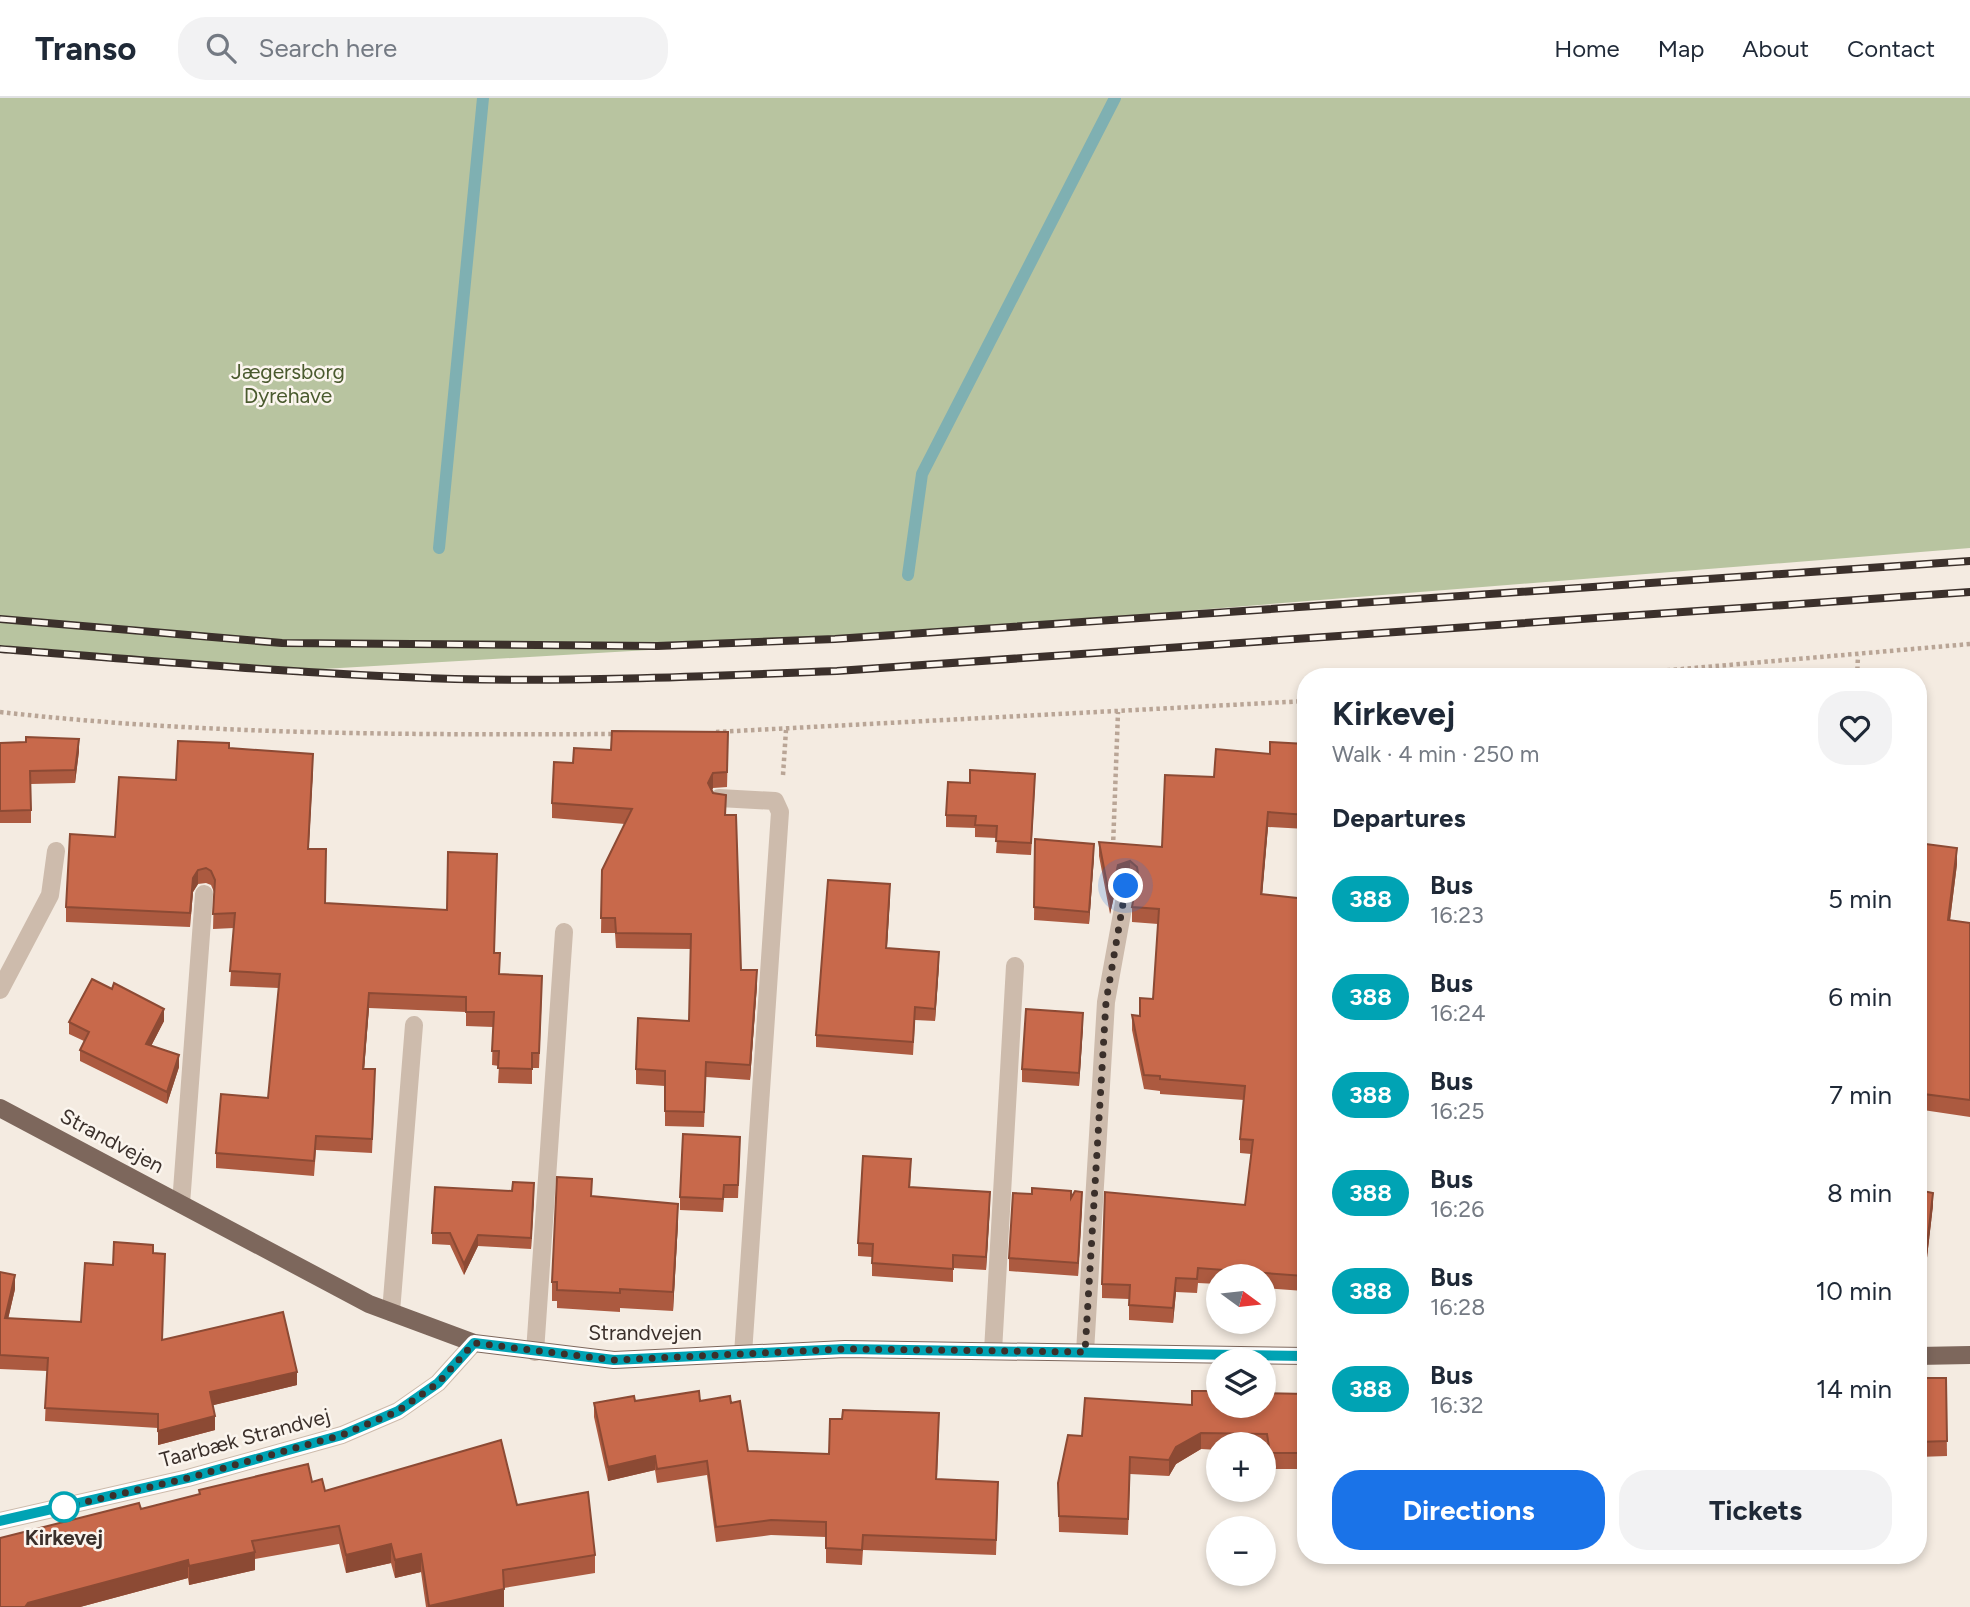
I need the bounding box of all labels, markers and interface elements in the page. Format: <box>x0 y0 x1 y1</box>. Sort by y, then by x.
search box <box>178 17 668 80</box>
text: Transo <box>35 29 136 68</box>
icon: search <box>202 29 240 67</box>
text: Search here <box>258 32 397 64</box>
text: Home <box>1554 34 1620 63</box>
text: Map <box>1658 34 1704 63</box>
text: About <box>1742 34 1809 63</box>
text: Contact <box>1847 34 1935 63</box>
park label: Jægersborg Dyrehave <box>231 359 345 408</box>
button: heart <box>1818 691 1892 765</box>
text: Kirkevej <box>1332 694 1455 733</box>
text: Walk · 4 min · 250 m <box>1332 740 1539 768</box>
text: Departures <box>1332 802 1466 834</box>
your location <box>1108 868 1143 903</box>
text: Bus <box>1430 869 1473 901</box>
text: 5 min <box>1828 883 1892 915</box>
text: 388 <box>1349 884 1392 913</box>
text: 16:23 <box>1430 901 1484 929</box>
text: Bus <box>1430 967 1473 999</box>
text: 6 min <box>1828 981 1892 1013</box>
text: 388 <box>1349 982 1392 1011</box>
text: 16:24 <box>1430 999 1485 1027</box>
text: Bus <box>1430 1065 1473 1097</box>
text: 7 min <box>1829 1079 1892 1111</box>
text: 388 <box>1349 1080 1392 1109</box>
text: 16:25 <box>1430 1097 1484 1125</box>
street label: Strandvejen <box>56 1103 168 1178</box>
text: Bus <box>1430 1163 1473 1195</box>
text: 8 min <box>1827 1177 1892 1209</box>
text: 388 <box>1349 1178 1392 1207</box>
text: 16:26 <box>1430 1195 1484 1223</box>
text: Bus <box>1430 1261 1473 1293</box>
north arrow <box>1206 1264 1276 1334</box>
map controls <box>1206 1264 1276 1586</box>
text: 10 min <box>1816 1275 1892 1307</box>
text: 388 <box>1349 1276 1392 1305</box>
text: 16:28 <box>1430 1293 1485 1321</box>
street label: Strandvejen <box>588 1320 702 1345</box>
button: layers <box>1206 1348 1276 1418</box>
text: Bus <box>1430 1359 1473 1391</box>
text: 14 min <box>1816 1373 1892 1405</box>
text: 388 <box>1349 1374 1392 1403</box>
text: 16:32 <box>1430 1391 1484 1419</box>
street label: Taarbæk Strandvej <box>157 1403 333 1472</box>
button: + <box>1206 1432 1276 1502</box>
button: Directions <box>1332 1470 1605 1550</box>
button: Tickets <box>1619 1470 1892 1550</box>
marker: Kirkevej <box>49 1492 79 1522</box>
button: − <box>1206 1516 1276 1586</box>
place label: Kirkevej <box>25 1525 103 1550</box>

